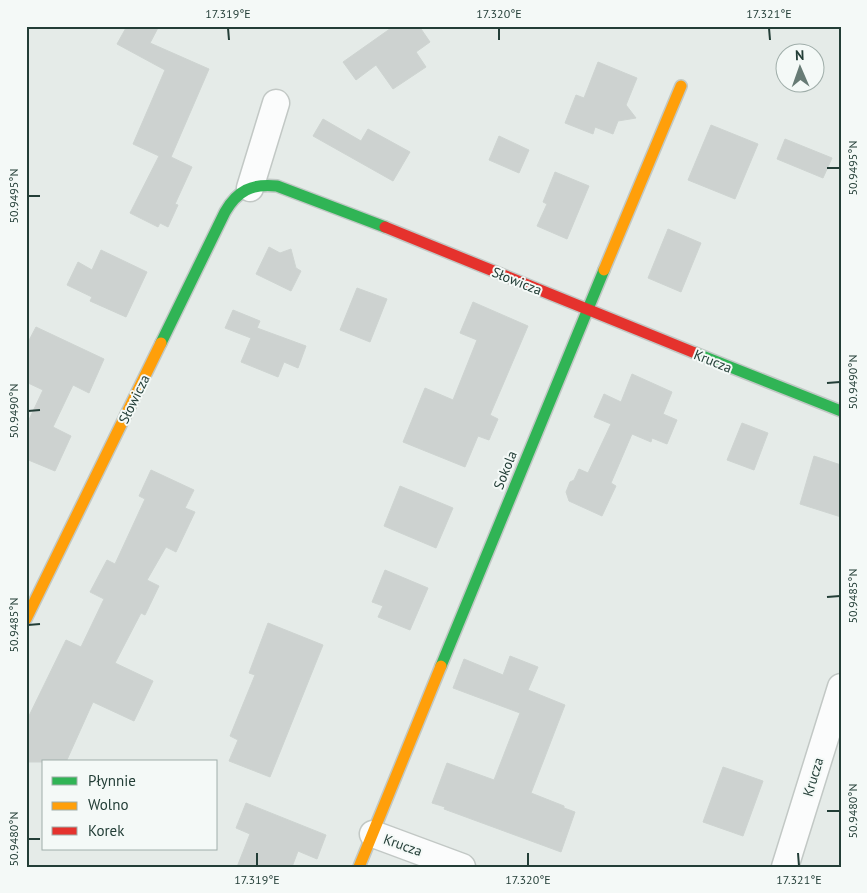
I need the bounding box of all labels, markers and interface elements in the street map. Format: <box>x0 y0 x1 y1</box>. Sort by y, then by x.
text: 17.319°E <box>205 6 251 21</box>
text: 17.320°E <box>476 6 522 21</box>
text: 17.321°E <box>746 6 792 21</box>
north arrow <box>774 42 824 92</box>
text: N <box>795 46 804 64</box>
text: 50.9495°N <box>845 141 860 195</box>
text: 50.9495°N <box>6 169 21 223</box>
street label: Słowicza <box>489 263 545 299</box>
street label: Krucza <box>691 345 735 377</box>
text: 50.9490°N <box>845 355 860 409</box>
street label: Słowicza <box>114 372 154 426</box>
text: 50.9490°N <box>6 384 21 438</box>
street label: Sokola <box>489 448 521 492</box>
text: 50.9485°N <box>845 569 860 623</box>
text: 50.9485°N <box>6 598 21 652</box>
street label: Krucza <box>799 755 827 799</box>
legend <box>42 760 218 850</box>
text: Płynnie <box>88 771 136 790</box>
text: 50.9480°N <box>845 784 860 838</box>
text: Wolno <box>88 795 128 814</box>
text: 50.9480°N <box>6 812 21 866</box>
text: Korek <box>88 821 125 840</box>
street label: Krucza <box>381 830 425 860</box>
text: 17.319°E <box>234 872 280 887</box>
text: 17.320°E <box>505 872 551 887</box>
text: 17.321°E <box>776 872 822 887</box>

